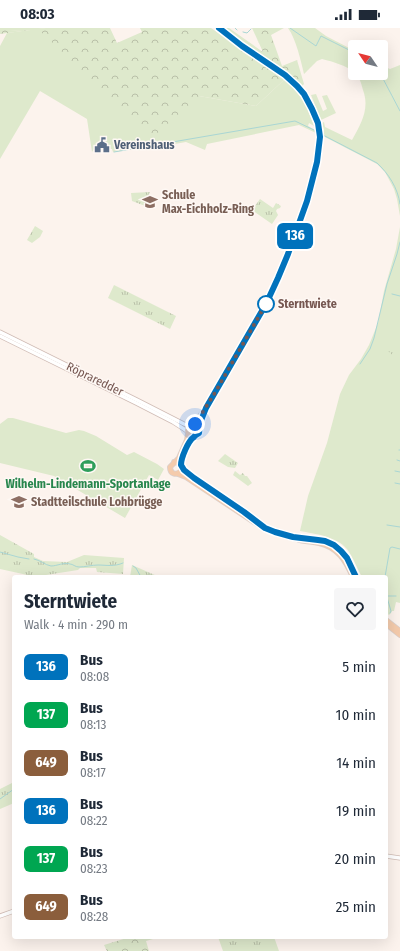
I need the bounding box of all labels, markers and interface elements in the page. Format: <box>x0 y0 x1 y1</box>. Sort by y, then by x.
text: 08:03 <box>20 5 55 23</box>
north arrow <box>348 40 388 80</box>
map controls <box>348 40 388 80</box>
public building icon: Vereinshaus <box>93 136 111 154</box>
place label: Vereinshaus <box>113 138 175 152</box>
place label: Schule Max-Eichholz-Ring <box>162 188 254 216</box>
school or university icon: Schule Max-Eichholz-Ring <box>141 193 159 211</box>
line badge: 136 <box>272 223 318 249</box>
text: 136 <box>285 227 305 244</box>
marker: Sterntwiete <box>257 295 275 313</box>
place label: Sterntwiete <box>278 297 337 311</box>
street label: Röpraredder <box>64 359 126 399</box>
your location <box>185 414 205 434</box>
sports icon: Wilhelm-Lindemann-Sportanlage <box>79 457 97 475</box>
place label: Wilhelm-Lindemann-Sportanlage <box>5 477 171 491</box>
school or university icon: Stadtteilschule Lohbrügge <box>10 493 28 511</box>
place label: Stadtteilschule Lohbrügge <box>31 495 162 509</box>
button: heart <box>334 588 376 630</box>
text: Sterntwiete <box>24 590 117 613</box>
text: Walk · 4 min · 290 m <box>24 617 128 632</box>
text: Bus <box>80 651 103 669</box>
text: 136 <box>36 658 56 675</box>
text: 5 min <box>342 658 376 676</box>
text: 08:08 <box>80 669 109 684</box>
text: Bus <box>80 699 103 717</box>
text: 137 <box>37 706 55 723</box>
text: 10 min <box>336 706 376 724</box>
text: 08:13 <box>80 717 106 732</box>
text: Bus <box>80 747 103 765</box>
text: 649 <box>35 754 57 771</box>
text: 14 min <box>336 754 376 772</box>
text: 08:17 <box>80 765 106 780</box>
text: Bus <box>80 795 103 813</box>
text: 136 <box>36 802 56 819</box>
text: 19 min <box>336 802 376 820</box>
text: 08:22 <box>80 813 108 828</box>
text: Bus <box>80 843 103 861</box>
text: 137 <box>37 850 55 867</box>
text: 20 min <box>335 850 376 868</box>
text: 08:23 <box>80 861 108 876</box>
text: Bus <box>80 891 103 909</box>
text: 649 <box>35 898 57 915</box>
text: 25 min <box>336 898 376 916</box>
text: 08:28 <box>80 909 108 924</box>

